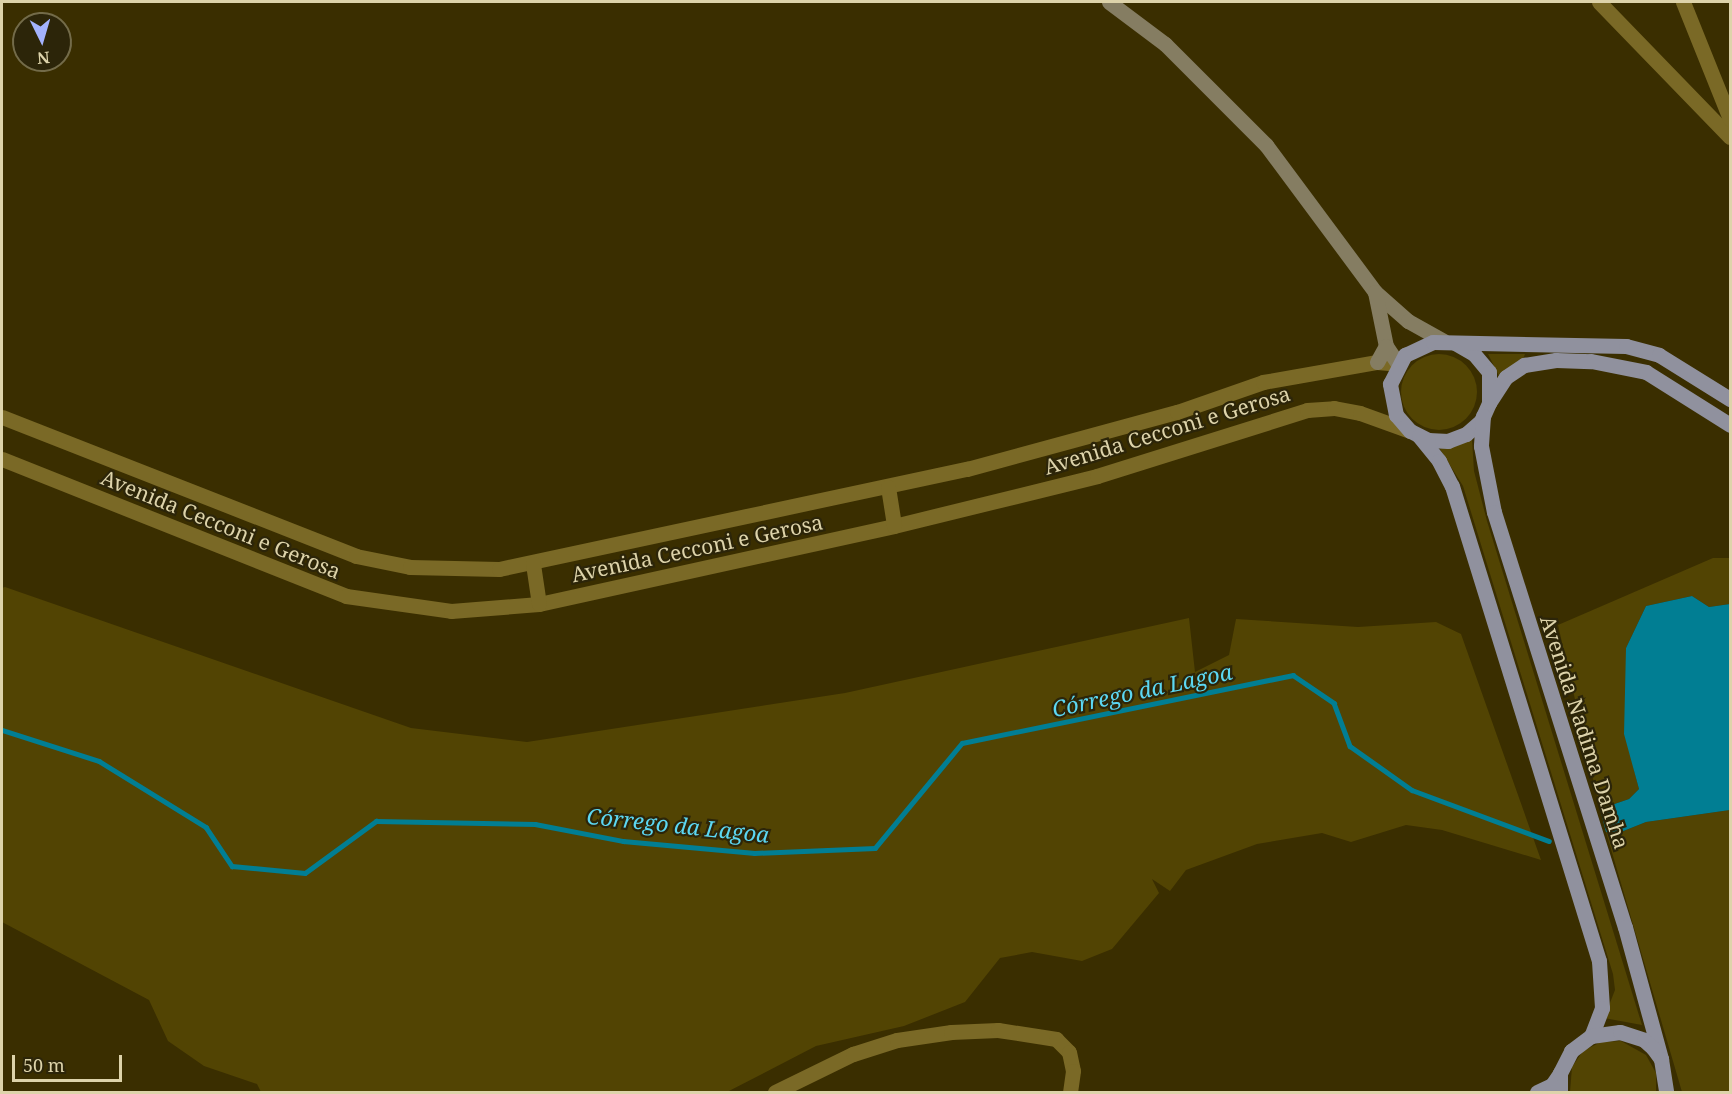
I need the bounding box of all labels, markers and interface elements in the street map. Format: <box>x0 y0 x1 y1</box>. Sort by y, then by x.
north arrow <box>12 12 72 72</box>
text: N <box>36 46 51 69</box>
street label: Avenida Cecconi e Gerosa <box>1041 380 1293 480</box>
street label: Avenida Cecconi e Gerosa <box>97 464 345 584</box>
street label: Avenida Cecconi e Gerosa <box>569 509 825 587</box>
street label: Avenida Nadima Damha <box>1535 612 1635 852</box>
water label: Córrego da Lagoa <box>1050 658 1234 722</box>
water label: Córrego da Lagoa <box>586 802 770 848</box>
scale bar <box>15 1043 124 1081</box>
text: 50 m <box>23 1053 65 1077</box>

